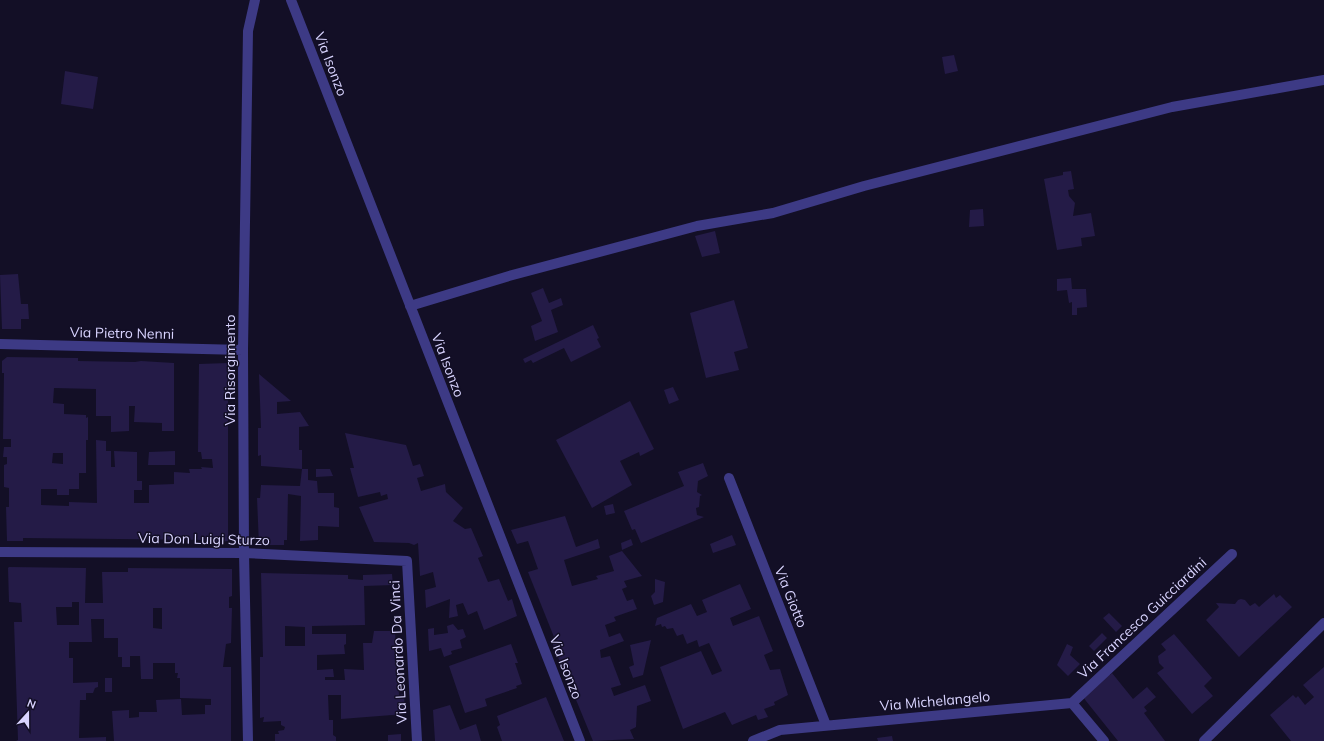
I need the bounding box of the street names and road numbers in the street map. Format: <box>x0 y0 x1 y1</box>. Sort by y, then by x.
street label: Via Isonzo <box>311 29 351 99</box>
street label: Via Risorgimento <box>221 315 239 425</box>
street label: Via Pietro Nenni <box>70 323 174 343</box>
street label: Via Isonzo <box>428 330 468 400</box>
street label: Via Don Luigi Sturzo <box>138 529 270 549</box>
street label: Via Francesco Guicciardini <box>1074 554 1210 682</box>
street label: Via Giotto <box>771 564 811 630</box>
street label: Via Leonardo Da Vinci <box>385 580 411 724</box>
street label: Via Isonzo <box>546 632 586 702</box>
street label: Via Michelangelo <box>879 687 991 715</box>

